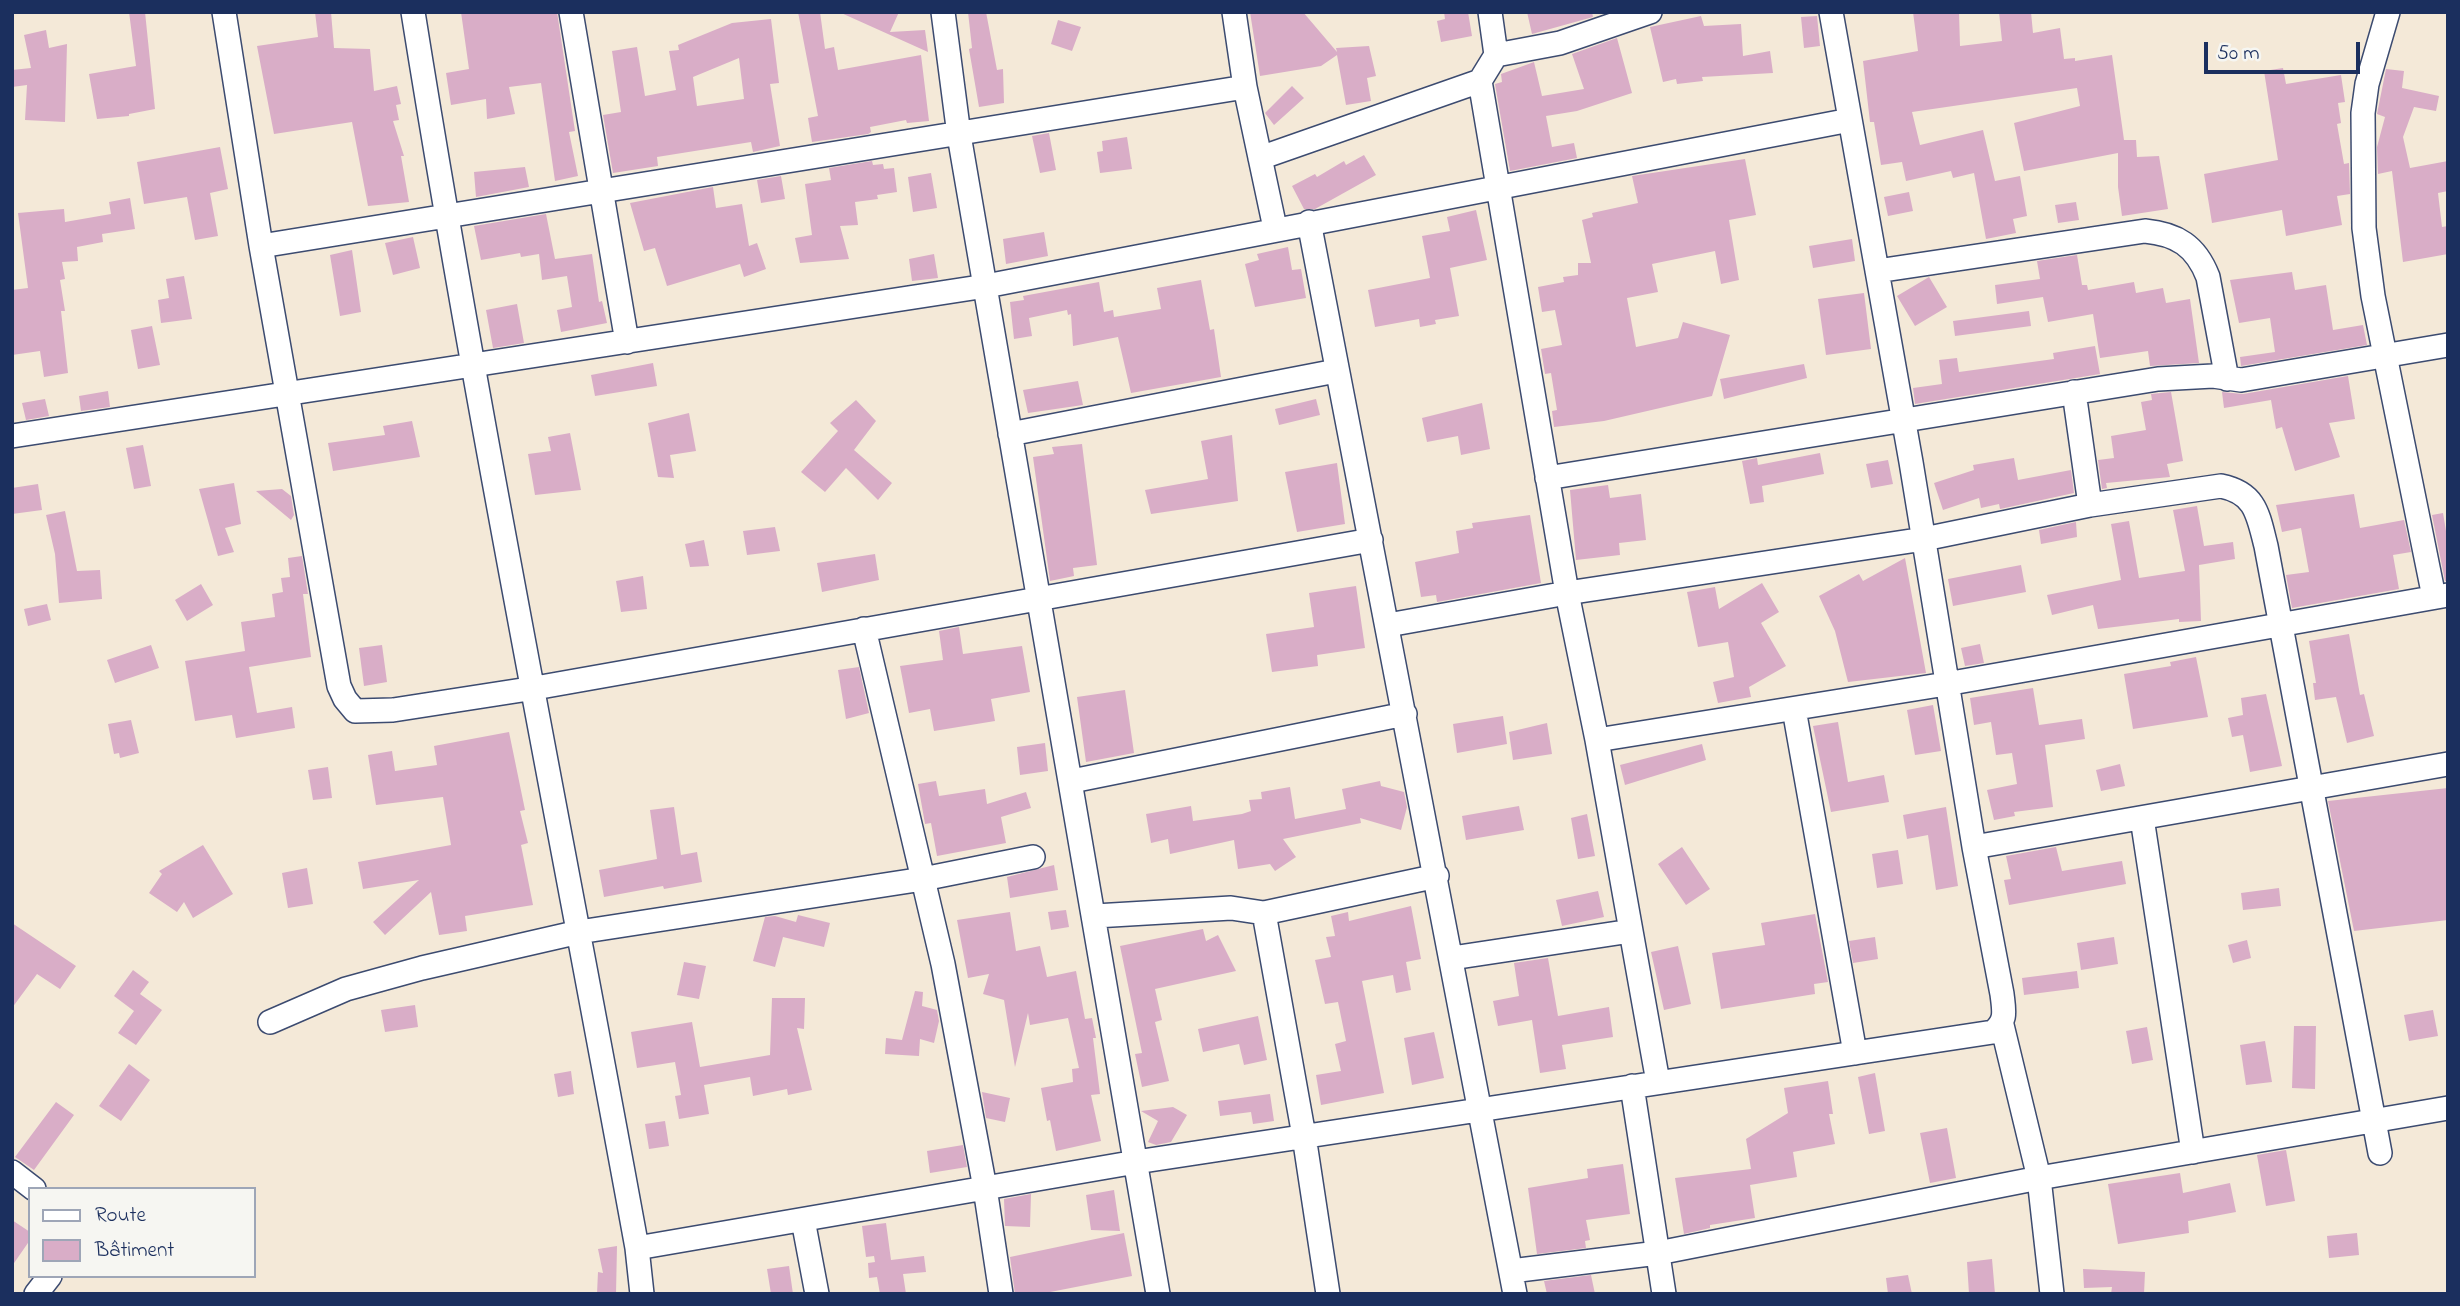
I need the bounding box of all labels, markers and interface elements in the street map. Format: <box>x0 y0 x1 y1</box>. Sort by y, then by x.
scale bar <box>2208 28 2364 72</box>
text: 50 m <box>2217 39 2260 69</box>
legend <box>28 1187 256 1278</box>
text: Route <box>95 1201 146 1231</box>
text: Bâtiment <box>95 1236 174 1266</box>

